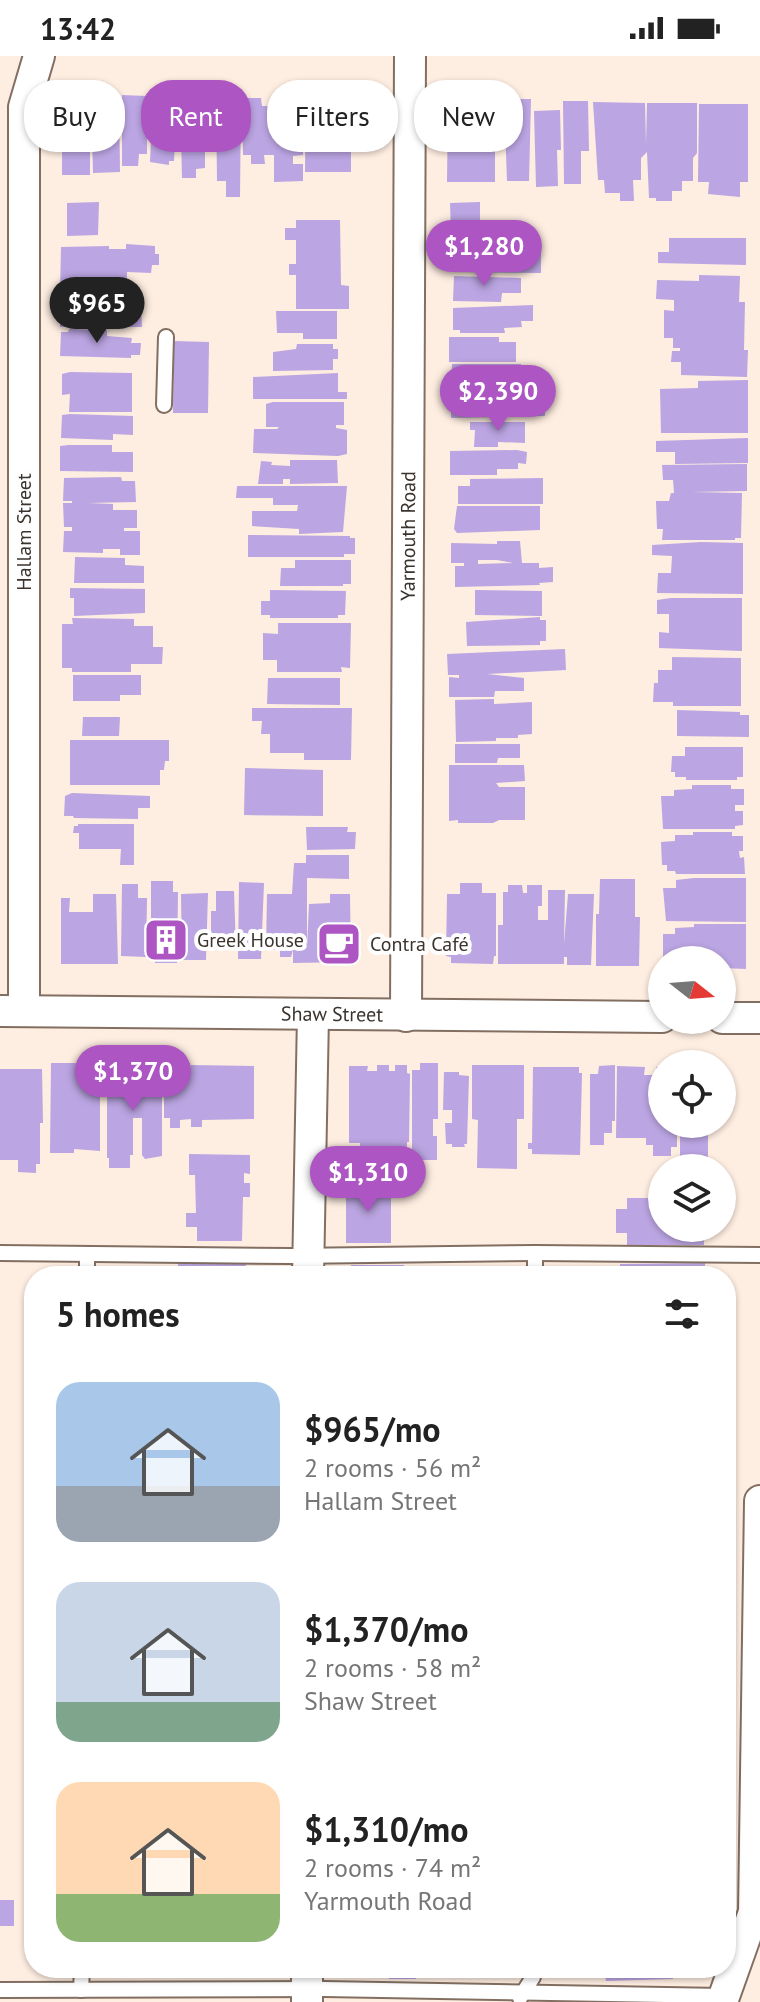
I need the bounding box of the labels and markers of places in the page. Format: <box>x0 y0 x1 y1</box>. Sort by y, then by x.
pin: $1,280 <box>419 220 549 288</box>
pin: $965 <box>50 277 144 345</box>
pin: $2,390 <box>433 365 563 433</box>
building icon: Greek House <box>142 916 190 964</box>
cafe icon: Contra Café <box>315 920 363 968</box>
place label: Greek House <box>197 927 304 953</box>
place label: Contra Café <box>370 931 469 957</box>
pin: $1,370 <box>68 1045 198 1113</box>
pin: $1,310 <box>303 1146 433 1214</box>

